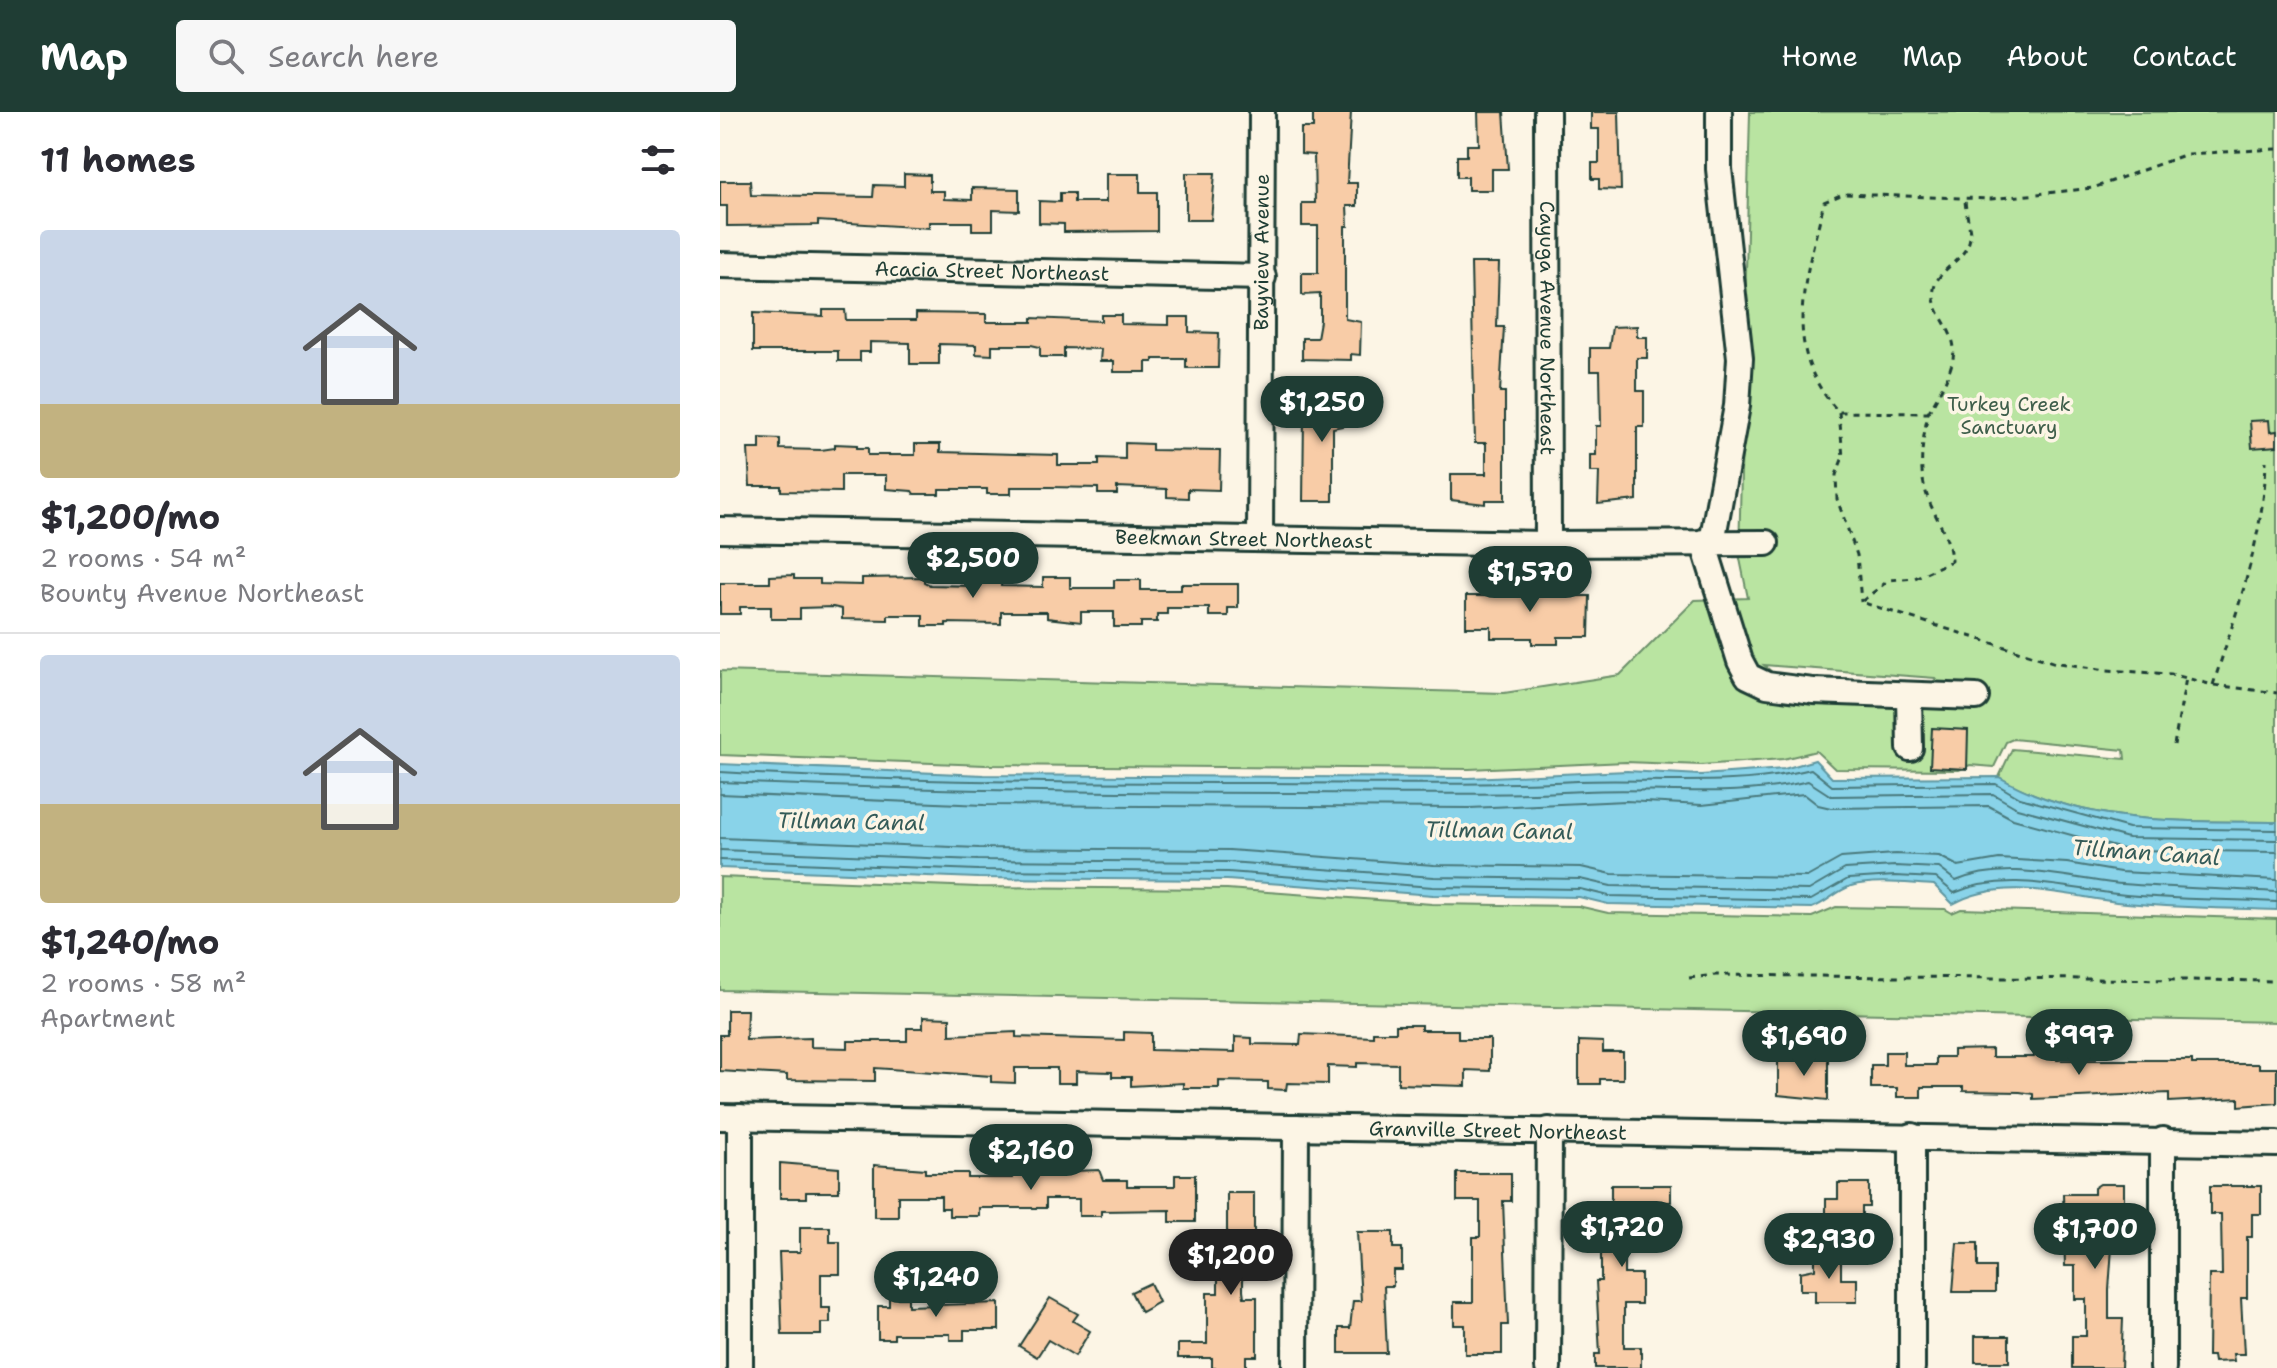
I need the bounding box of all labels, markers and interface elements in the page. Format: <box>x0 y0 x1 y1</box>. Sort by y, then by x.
search box <box>176 20 736 92</box>
text: Map <box>40 31 128 82</box>
icon: search <box>204 34 248 78</box>
text: Search here <box>268 36 439 77</box>
text: Home <box>1781 37 1858 75</box>
text: Map <box>1902 37 1962 75</box>
text: About <box>2006 37 2088 75</box>
text: Contact <box>2132 37 2237 75</box>
text: 11 homes <box>40 137 196 183</box>
icon: filters <box>636 138 680 182</box>
street label: Bayview Avenue <box>1248 174 1275 330</box>
street label: Cayuga Avenue Northeast <box>1534 201 1561 455</box>
street label: Acacia Street Northeast <box>874 255 1110 287</box>
icon: home <box>288 282 432 426</box>
pin: $1,250 <box>1257 376 1387 444</box>
text: $1,250 <box>1279 384 1365 419</box>
park label: Turkey Creek Sanctuary <box>1947 391 2071 440</box>
text: $1,200/mo <box>40 494 220 540</box>
street label: Beekman Street Northeast <box>1115 524 1373 554</box>
pin: $2,500 <box>908 532 1038 600</box>
text: 2 rooms · 54 m² <box>40 540 246 575</box>
text: $2,500 <box>925 540 1021 575</box>
pin: $1,570 <box>1465 546 1595 614</box>
text: $1,570 <box>1487 554 1573 589</box>
text: Bounty Avenue Northeast <box>40 575 364 610</box>
icon: home <box>288 707 432 851</box>
water label: Tillman Canal <box>777 806 925 837</box>
water label: Tillman Canal <box>1425 815 1573 846</box>
water label: Tillman Canal <box>2071 833 2221 872</box>
text: $1,240/mo <box>40 919 220 965</box>
text: 2 rooms · 58 m² <box>40 965 246 1000</box>
text: Apartment <box>40 1000 176 1035</box>
pin: $997 <box>2032 1009 2126 1077</box>
pin: $1,690 <box>1739 1010 1869 1078</box>
text: $997 <box>2044 1017 2114 1052</box>
text: $1,690 <box>1760 1018 1848 1053</box>
street label: Granville Street Northeast <box>1369 1115 1627 1146</box>
pin: $2,160 <box>966 1124 1096 1192</box>
text: $2,160 <box>987 1132 1075 1167</box>
pin: $1,720 <box>1557 1201 1687 1269</box>
pin: $1,700 <box>2030 1203 2160 1271</box>
text: $1,720 <box>1580 1209 1664 1244</box>
text: $1,700 <box>2052 1211 2138 1246</box>
pin: $2,930 <box>1764 1213 1894 1281</box>
text: $2,930 <box>1782 1221 1876 1256</box>
pin: $1,200 <box>1166 1229 1296 1297</box>
text: $1,200 <box>1187 1237 1275 1272</box>
pin: $1,240 <box>871 1251 1001 1319</box>
text: $1,240 <box>892 1259 980 1294</box>

